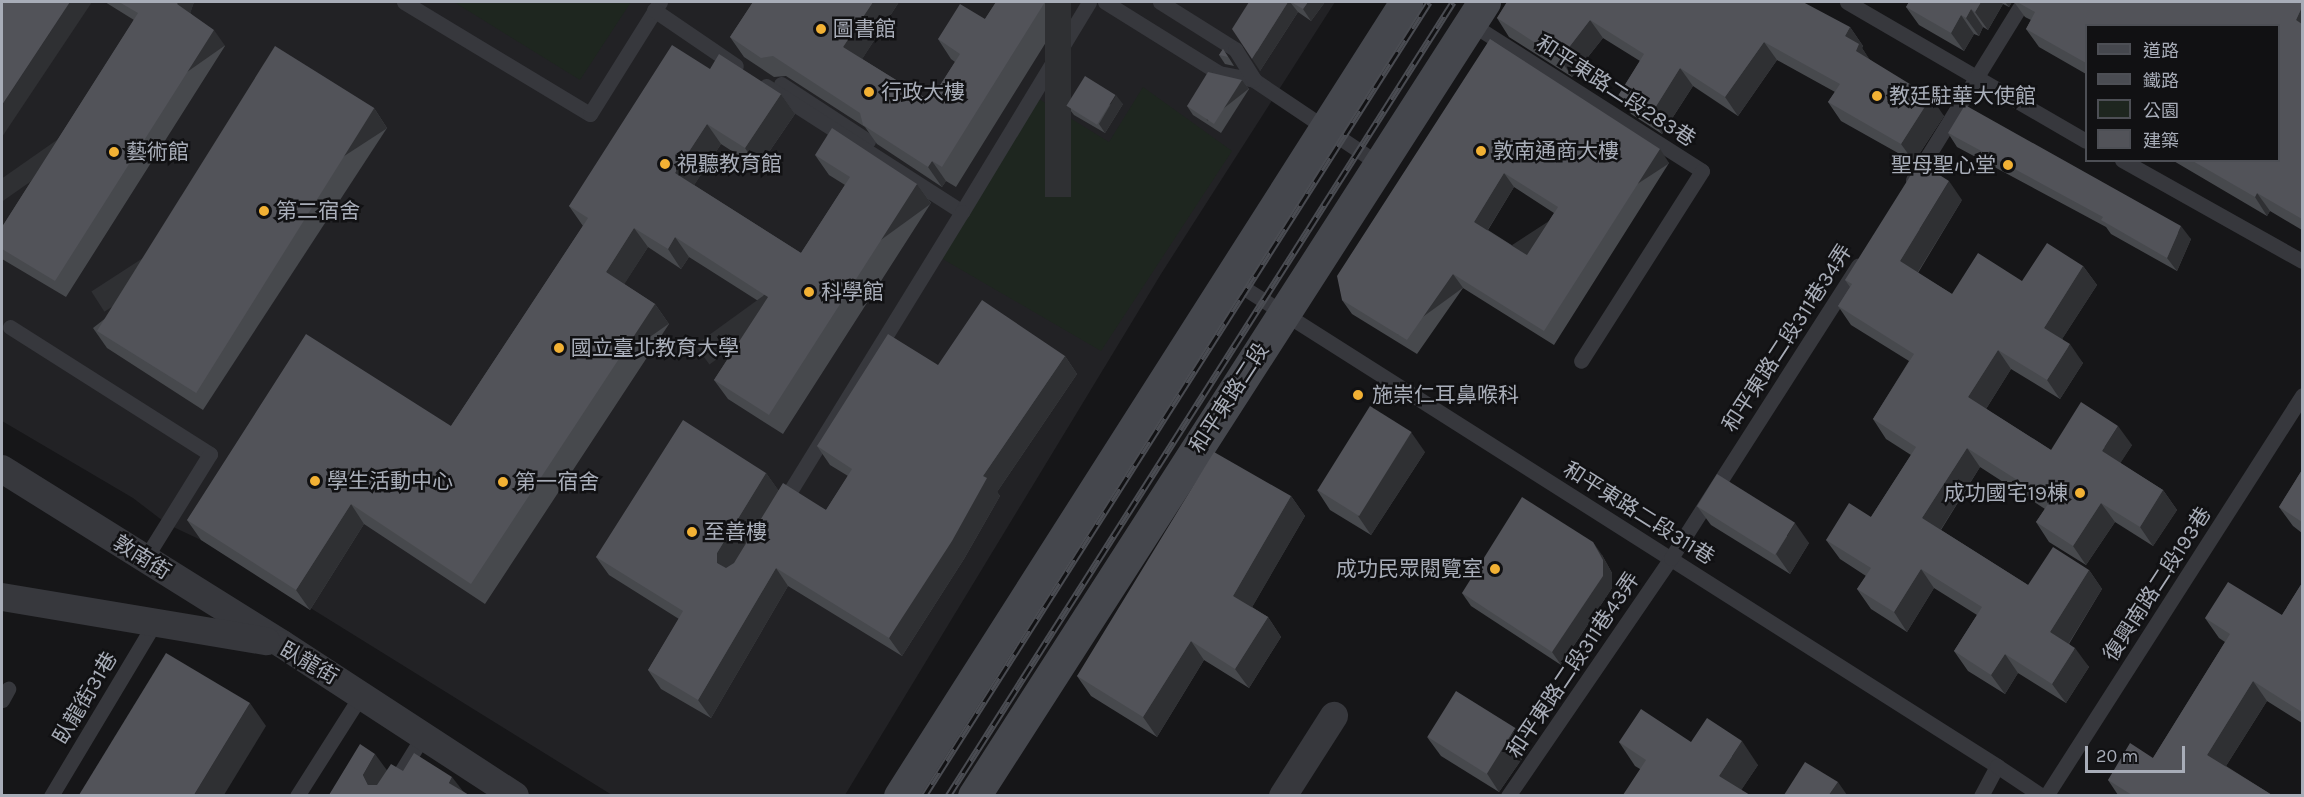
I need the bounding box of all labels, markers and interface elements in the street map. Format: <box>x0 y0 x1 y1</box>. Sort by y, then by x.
place label: 圖書館 <box>833 16 896 42</box>
marker: 圖書館 <box>814 22 828 36</box>
legend <box>2085 24 2280 162</box>
street label: 和平東路二段283巷 <box>1532 30 1700 152</box>
text: 道路 <box>2143 40 2179 62</box>
text: 鐵路 <box>2143 70 2179 92</box>
place label: 行政大樓 <box>881 79 965 105</box>
place label: 教廷駐華大使館 <box>1889 83 2036 109</box>
marker: 行政大樓 <box>862 85 876 99</box>
marker: 教廷駐華大使館 <box>1870 89 1884 103</box>
text: 公園 <box>2143 100 2179 122</box>
text: 建築 <box>2143 130 2179 152</box>
place label: 敦南通商大樓 <box>1493 138 1619 164</box>
place label: 藝術館 <box>126 139 189 165</box>
marker: 敦南通商大樓 <box>1474 144 1488 158</box>
marker: 藝術館 <box>107 145 121 159</box>
place label: 視聽教育館 <box>677 151 782 177</box>
place label: 聖母聖心堂 <box>1891 152 1996 178</box>
marker: 視聽教育館 <box>658 157 672 171</box>
marker: 聖母聖心堂 <box>2001 158 2015 172</box>
place label: 第二宿舍 <box>276 198 360 224</box>
marker: 第二宿舍 <box>257 204 271 218</box>
street label: 和平東路二段311巷34弄 <box>1717 240 1857 436</box>
place label: 科學館 <box>821 279 884 305</box>
marker: 科學館 <box>802 285 816 299</box>
place label: 國立臺北教育大學 <box>571 335 739 361</box>
street label: 和平東路二段 <box>1184 338 1274 458</box>
marker: 國立臺北教育大學 <box>552 341 566 355</box>
place label: 施崇仁耳鼻喉科 <box>1372 382 1519 408</box>
marker: 施崇仁耳鼻喉科 <box>1349 386 1367 404</box>
street label: 和平東路二段311巷 <box>1559 456 1719 570</box>
place label: 學生活動中心 <box>327 468 453 494</box>
place label: 第一宿舍 <box>515 469 599 495</box>
marker: 學生活動中心 <box>308 474 322 488</box>
marker: 第一宿舍 <box>496 475 510 489</box>
place label: 成功國宅19棟 <box>1944 480 2068 506</box>
marker: 成功國宅19棟 <box>2073 486 2087 500</box>
street label: 復興南路二段193巷 <box>2098 502 2216 666</box>
place label: 至善樓 <box>704 519 767 545</box>
marker: 至善樓 <box>685 525 699 539</box>
street label: 敦南街 <box>109 530 175 584</box>
place label: 成功民眾閱覽室 <box>1336 556 1483 582</box>
marker: 成功民眾閱覽室 <box>1488 562 1502 576</box>
street label: 和平東路二段311巷43弄 <box>1501 567 1645 763</box>
street label: 臥龍街 <box>275 636 343 690</box>
street label: 臥龍街31巷 <box>48 647 122 749</box>
scale bar <box>2088 734 2188 772</box>
text: 20 m <box>2096 745 2138 767</box>

